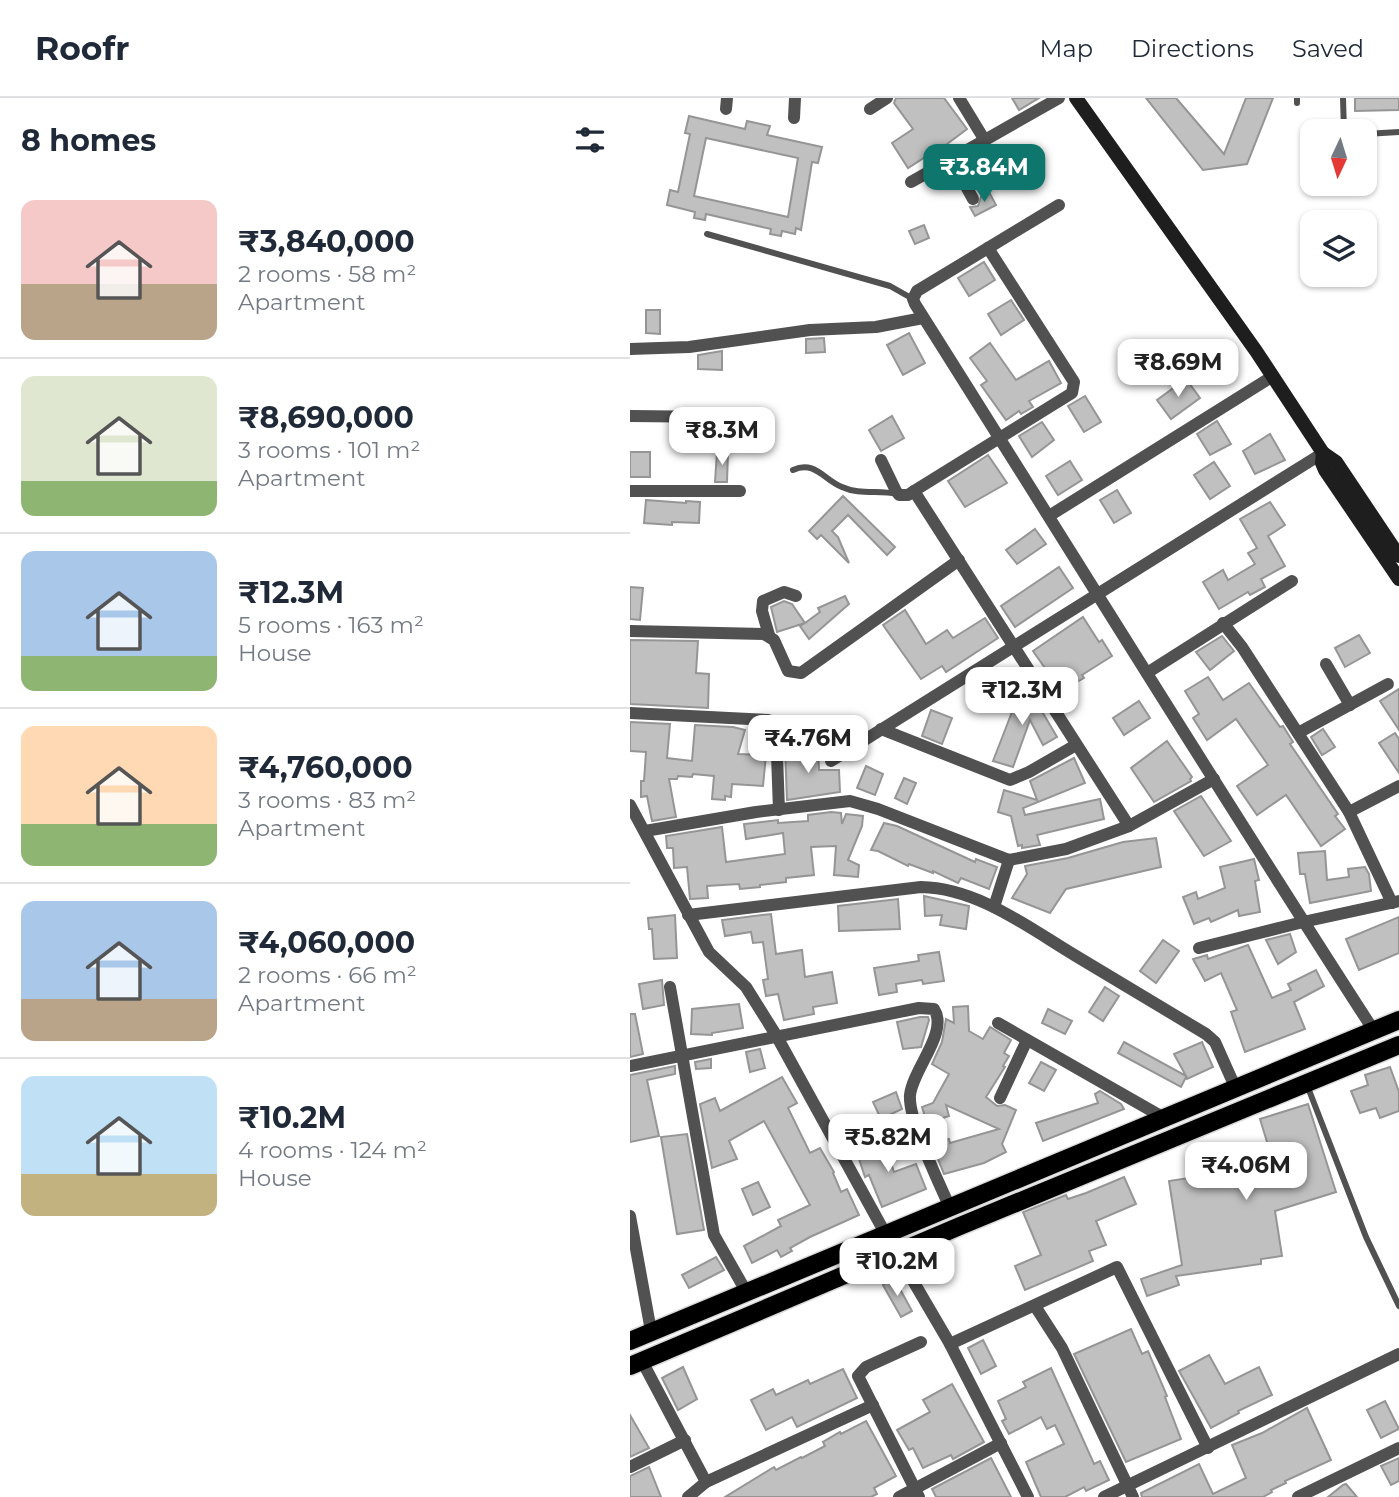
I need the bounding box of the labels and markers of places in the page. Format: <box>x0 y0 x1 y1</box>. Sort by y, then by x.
pin: ₹3.84M <box>927 144 1041 204</box>
pin: ₹8.69M <box>1121 340 1235 399</box>
pin: ₹8.3M <box>673 408 771 467</box>
pin: ₹12.3M <box>965 668 1079 727</box>
pin: ₹4.76M <box>751 716 865 775</box>
pin: ₹5.82M <box>831 1114 945 1174</box>
pin: ₹4.06M <box>1189 1142 1303 1202</box>
pin: ₹10.2M <box>840 1238 954 1298</box>

